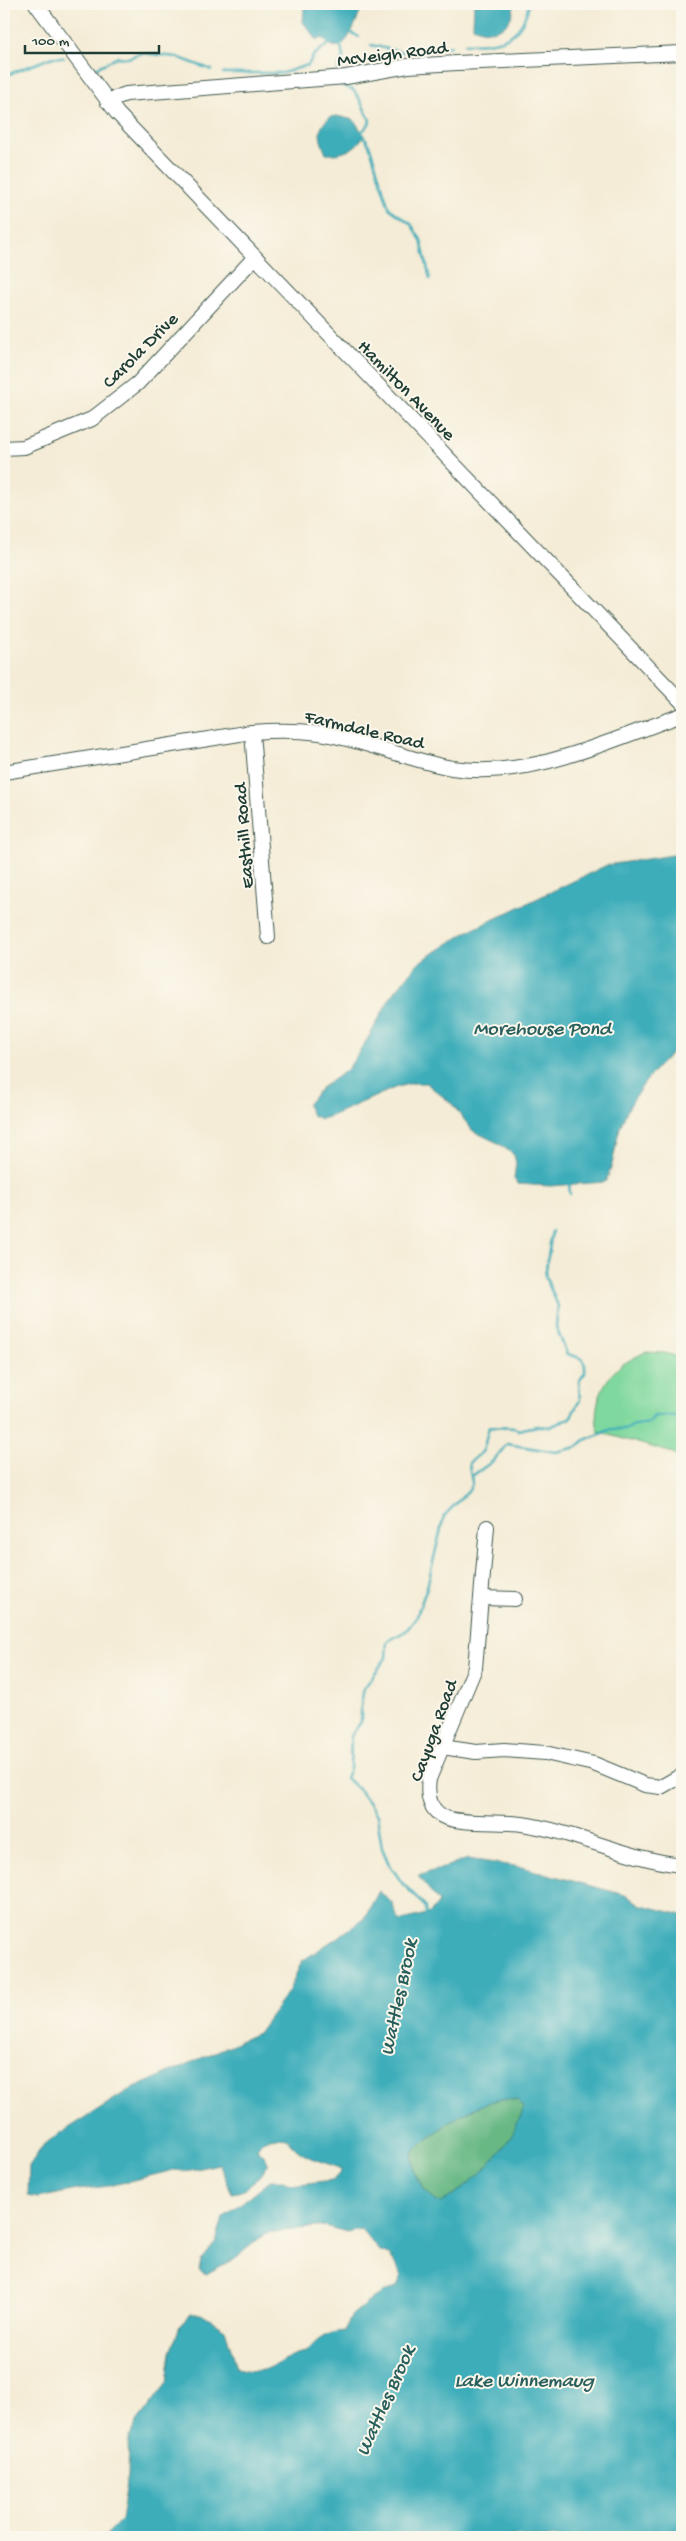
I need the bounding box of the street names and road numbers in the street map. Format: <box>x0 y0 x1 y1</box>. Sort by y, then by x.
street label: McVeigh Road <box>336 37 451 74</box>
street label: Carola Drive <box>99 309 184 394</box>
street label: Hamilton Avenue <box>352 336 460 447</box>
street label: Farmdale Road <box>301 706 428 757</box>
street label: Easthill Road <box>230 780 261 889</box>
street label: Cayuga Road <box>406 1675 465 1785</box>

